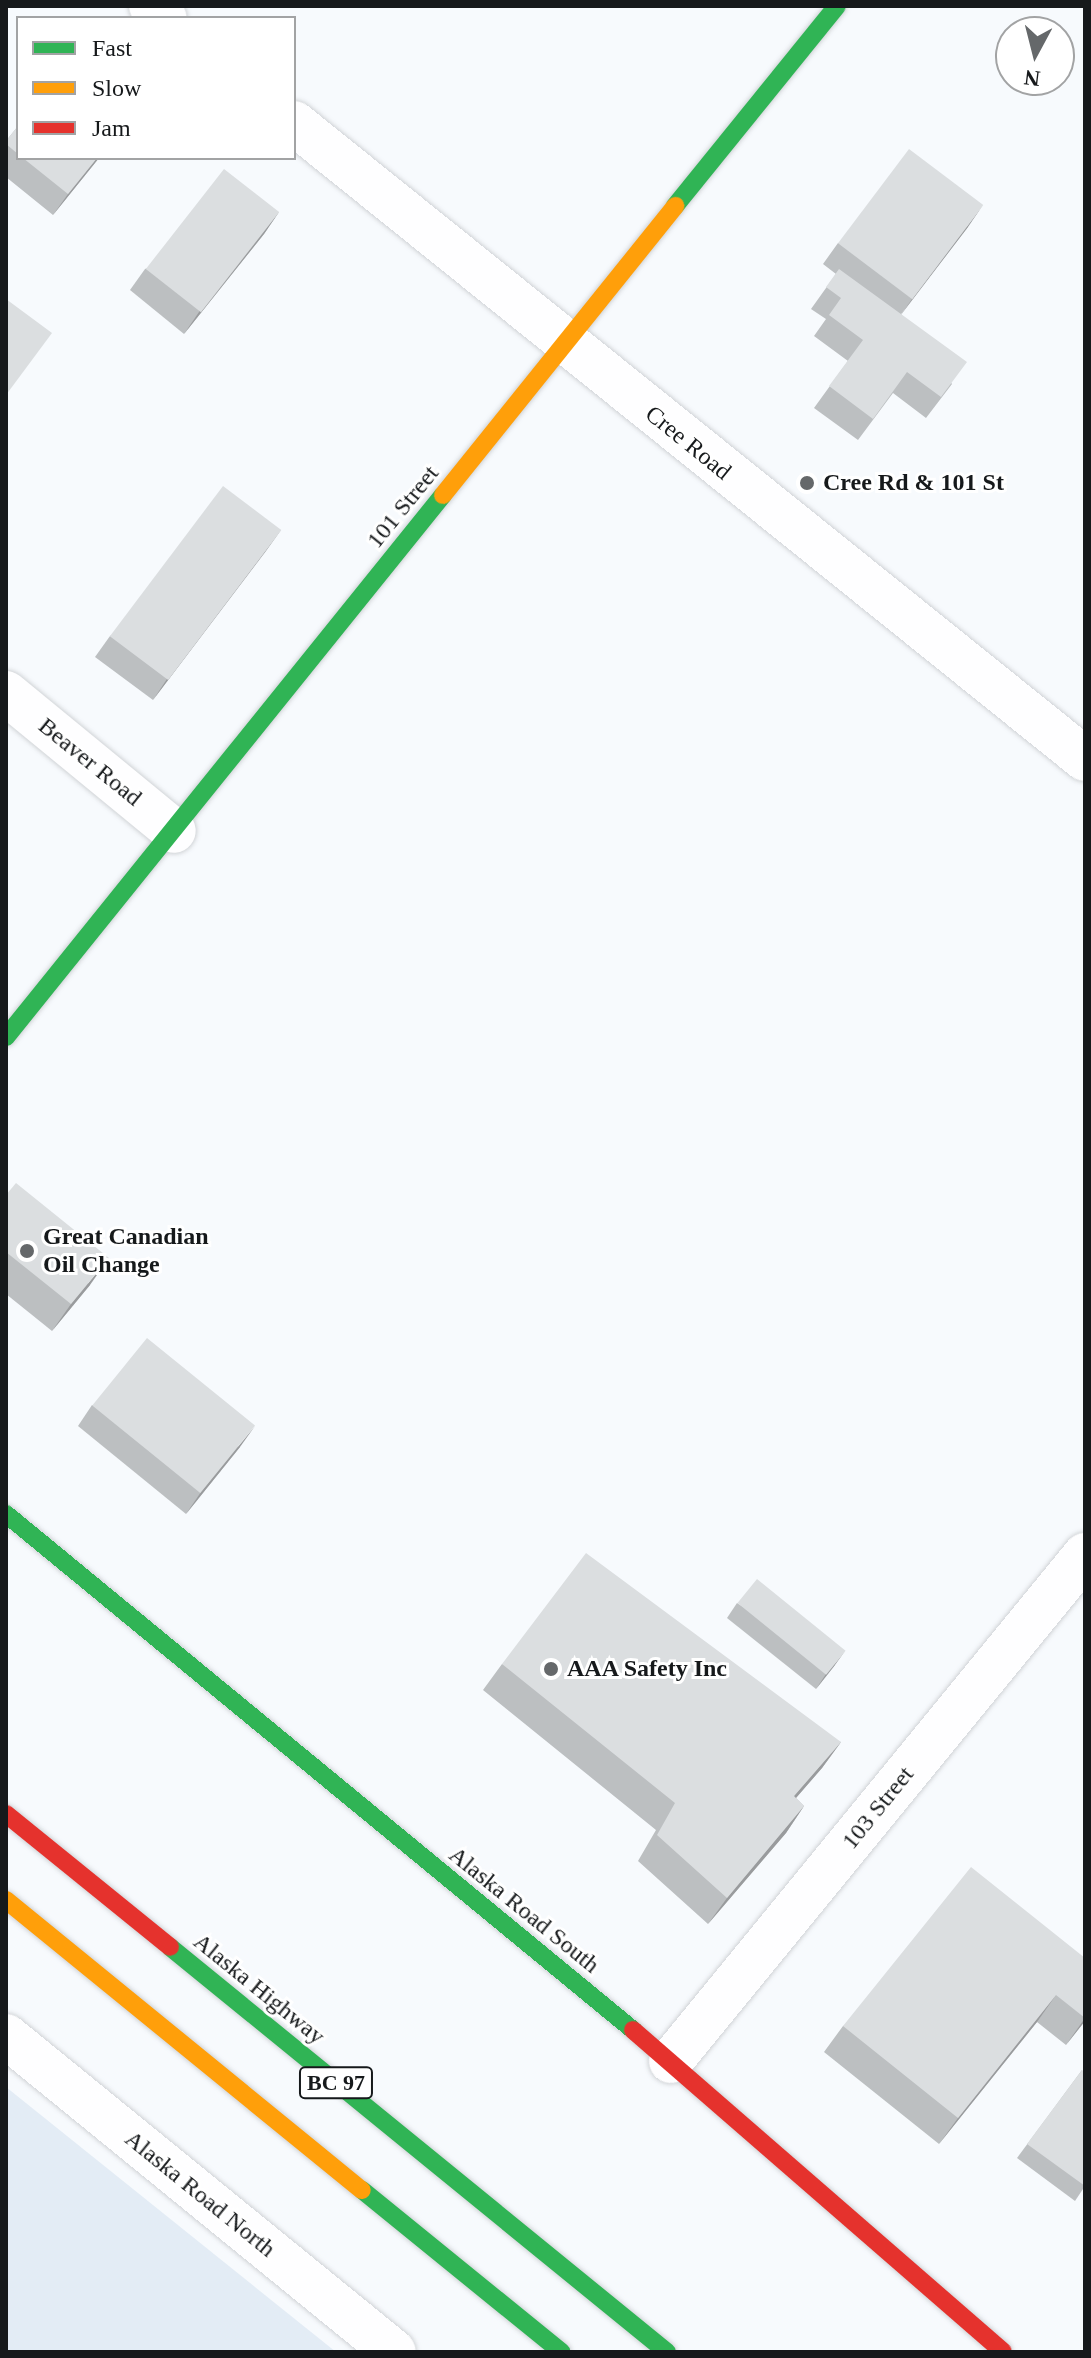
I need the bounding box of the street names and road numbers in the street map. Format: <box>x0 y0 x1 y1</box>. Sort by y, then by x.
street label: Cree Road <box>639 400 737 486</box>
street label: 101 Street <box>361 460 445 554</box>
street label: Beaver Road <box>33 712 147 812</box>
street label: 103 Street <box>836 1761 920 1855</box>
street label: Alaska Road South <box>443 1840 605 1980</box>
street label: Alaska Highway <box>188 1927 330 2051</box>
road number: BC 97 <box>298 2065 374 2101</box>
street label: Alaska Road North <box>119 2125 281 2263</box>

